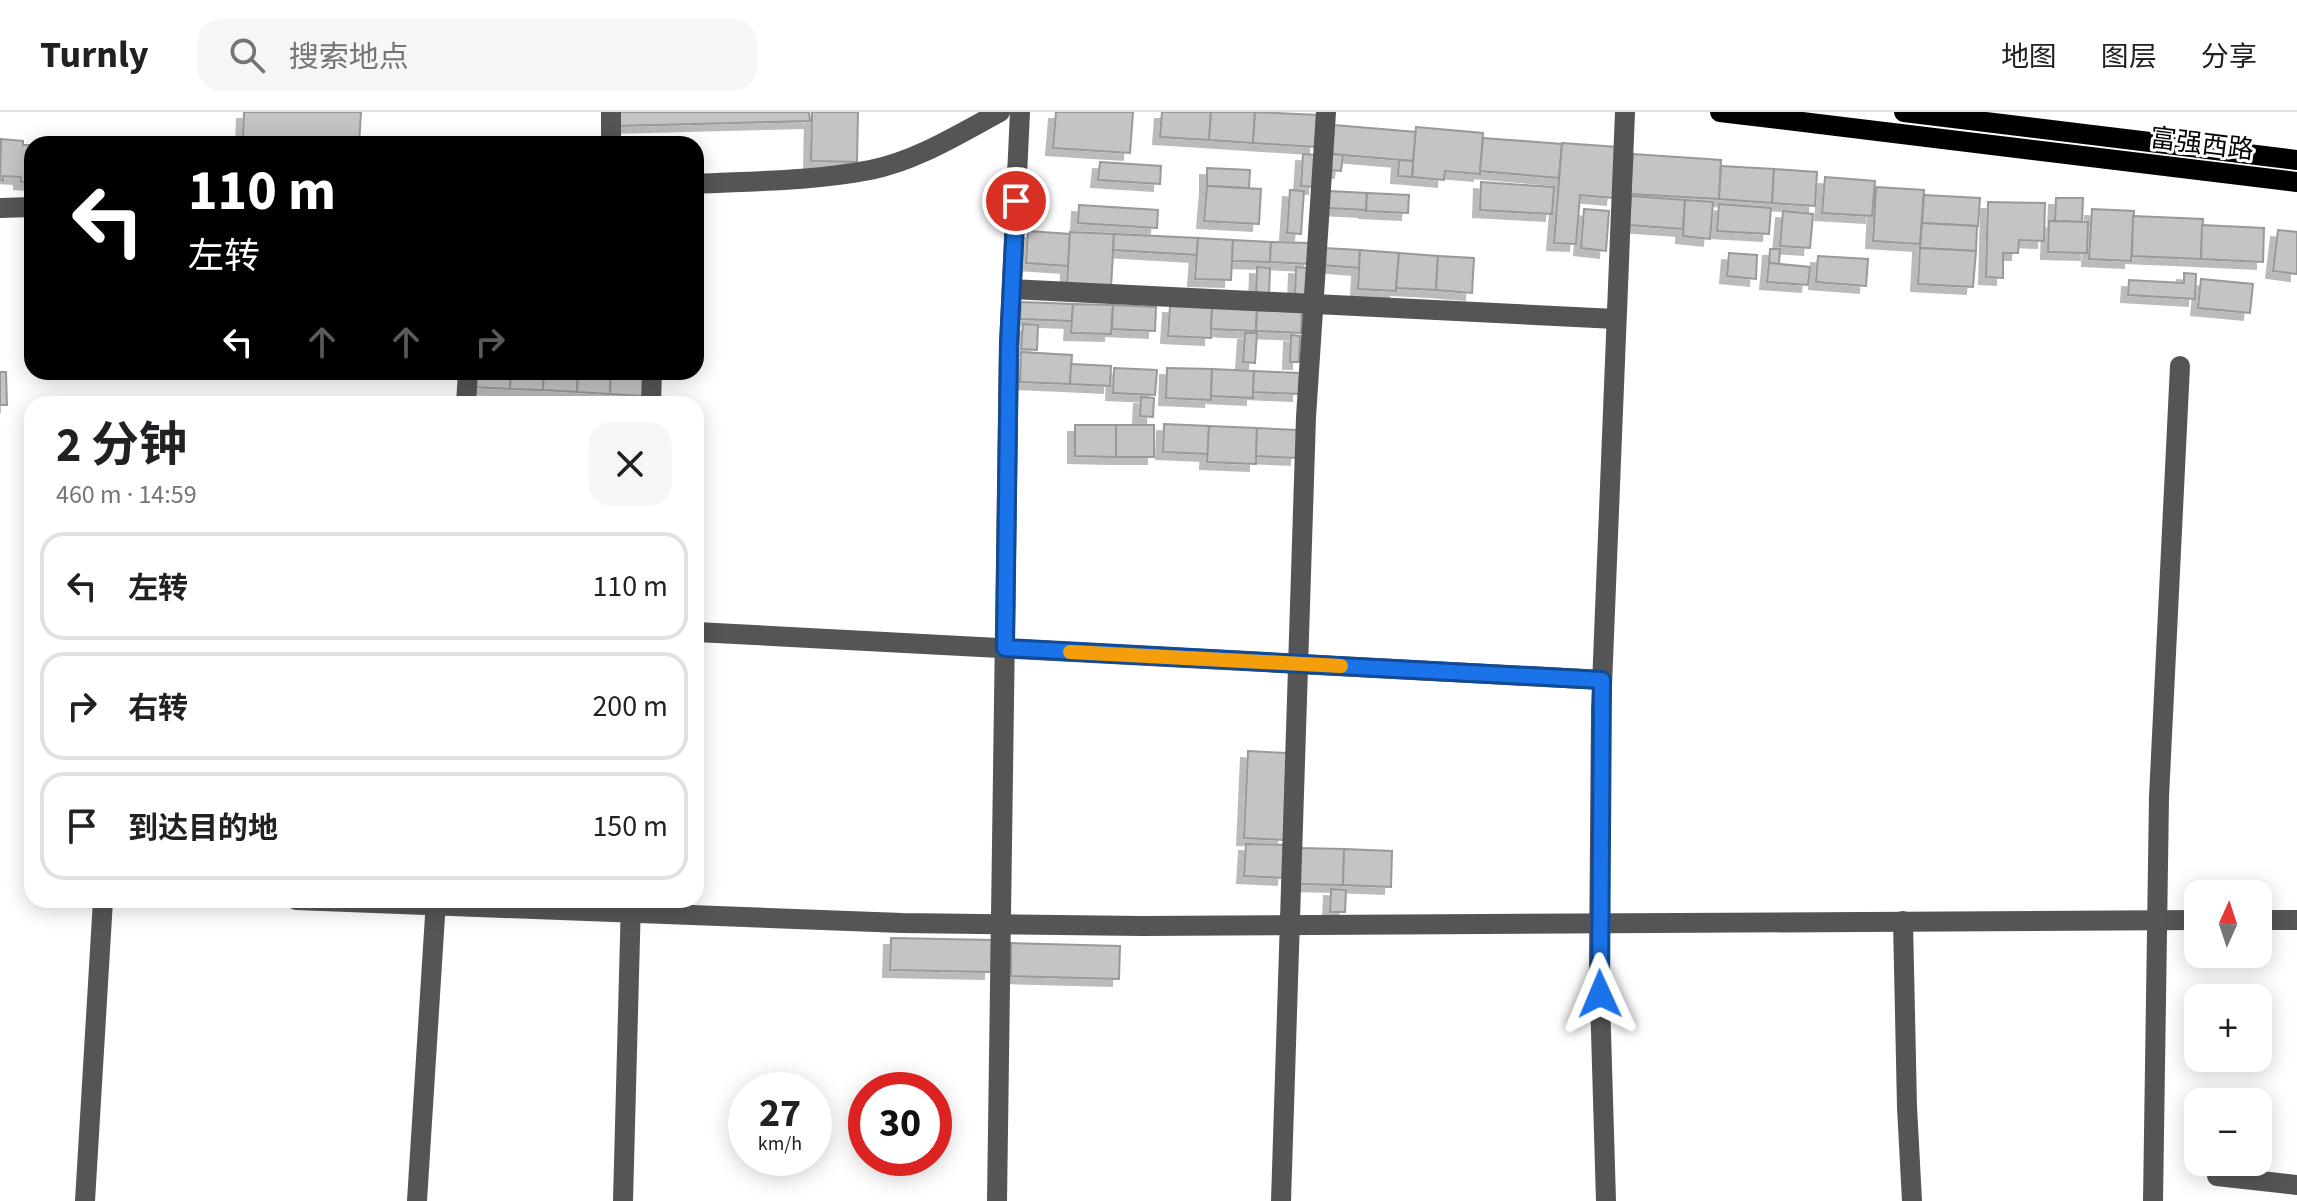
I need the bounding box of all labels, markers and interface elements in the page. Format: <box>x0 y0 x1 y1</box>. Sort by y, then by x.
search box <box>197 19 757 91</box>
text: Turnly <box>40 28 149 82</box>
icon: search <box>225 33 269 77</box>
text: 搜索地点 <box>289 36 409 79</box>
text: 地图 <box>2001 37 2057 77</box>
text: 图层 <box>2101 37 2157 77</box>
text: 分享 <box>2201 37 2257 77</box>
street label: 富强西路 <box>2148 119 2256 169</box>
text: 110 m <box>188 152 336 231</box>
pin <box>982 167 1050 235</box>
icon: left <box>56 168 160 272</box>
icon: arrive <box>994 179 1038 223</box>
text: 左转 <box>188 231 260 282</box>
icon: left <box>216 320 260 364</box>
icon: ahead <box>300 320 344 364</box>
icon: ahead <box>384 320 428 364</box>
icon: right <box>468 320 512 364</box>
text: 2 分钟 <box>56 412 187 480</box>
button: close <box>588 422 672 506</box>
text: 460 m · 14:59 <box>56 476 197 513</box>
icon: left <box>60 564 104 608</box>
text: 110 m <box>592 565 668 608</box>
text: 左转 <box>128 567 188 610</box>
icon: right <box>60 684 104 728</box>
text: 200 m <box>592 685 668 728</box>
text: 右转 <box>128 687 188 730</box>
icon: arrive <box>60 804 104 848</box>
text: 150 m <box>592 805 668 848</box>
text: 到达目的地 <box>128 807 278 850</box>
north arrow <box>2184 880 2272 968</box>
map controls <box>2184 880 2272 1176</box>
position arrow <box>1558 952 1642 1036</box>
button: + <box>2184 984 2272 1072</box>
speed limit sign: 30 <box>848 1072 952 1176</box>
text: 27 <box>759 1085 801 1142</box>
button: − <box>2184 1088 2272 1176</box>
text: km/h <box>758 1130 802 1158</box>

